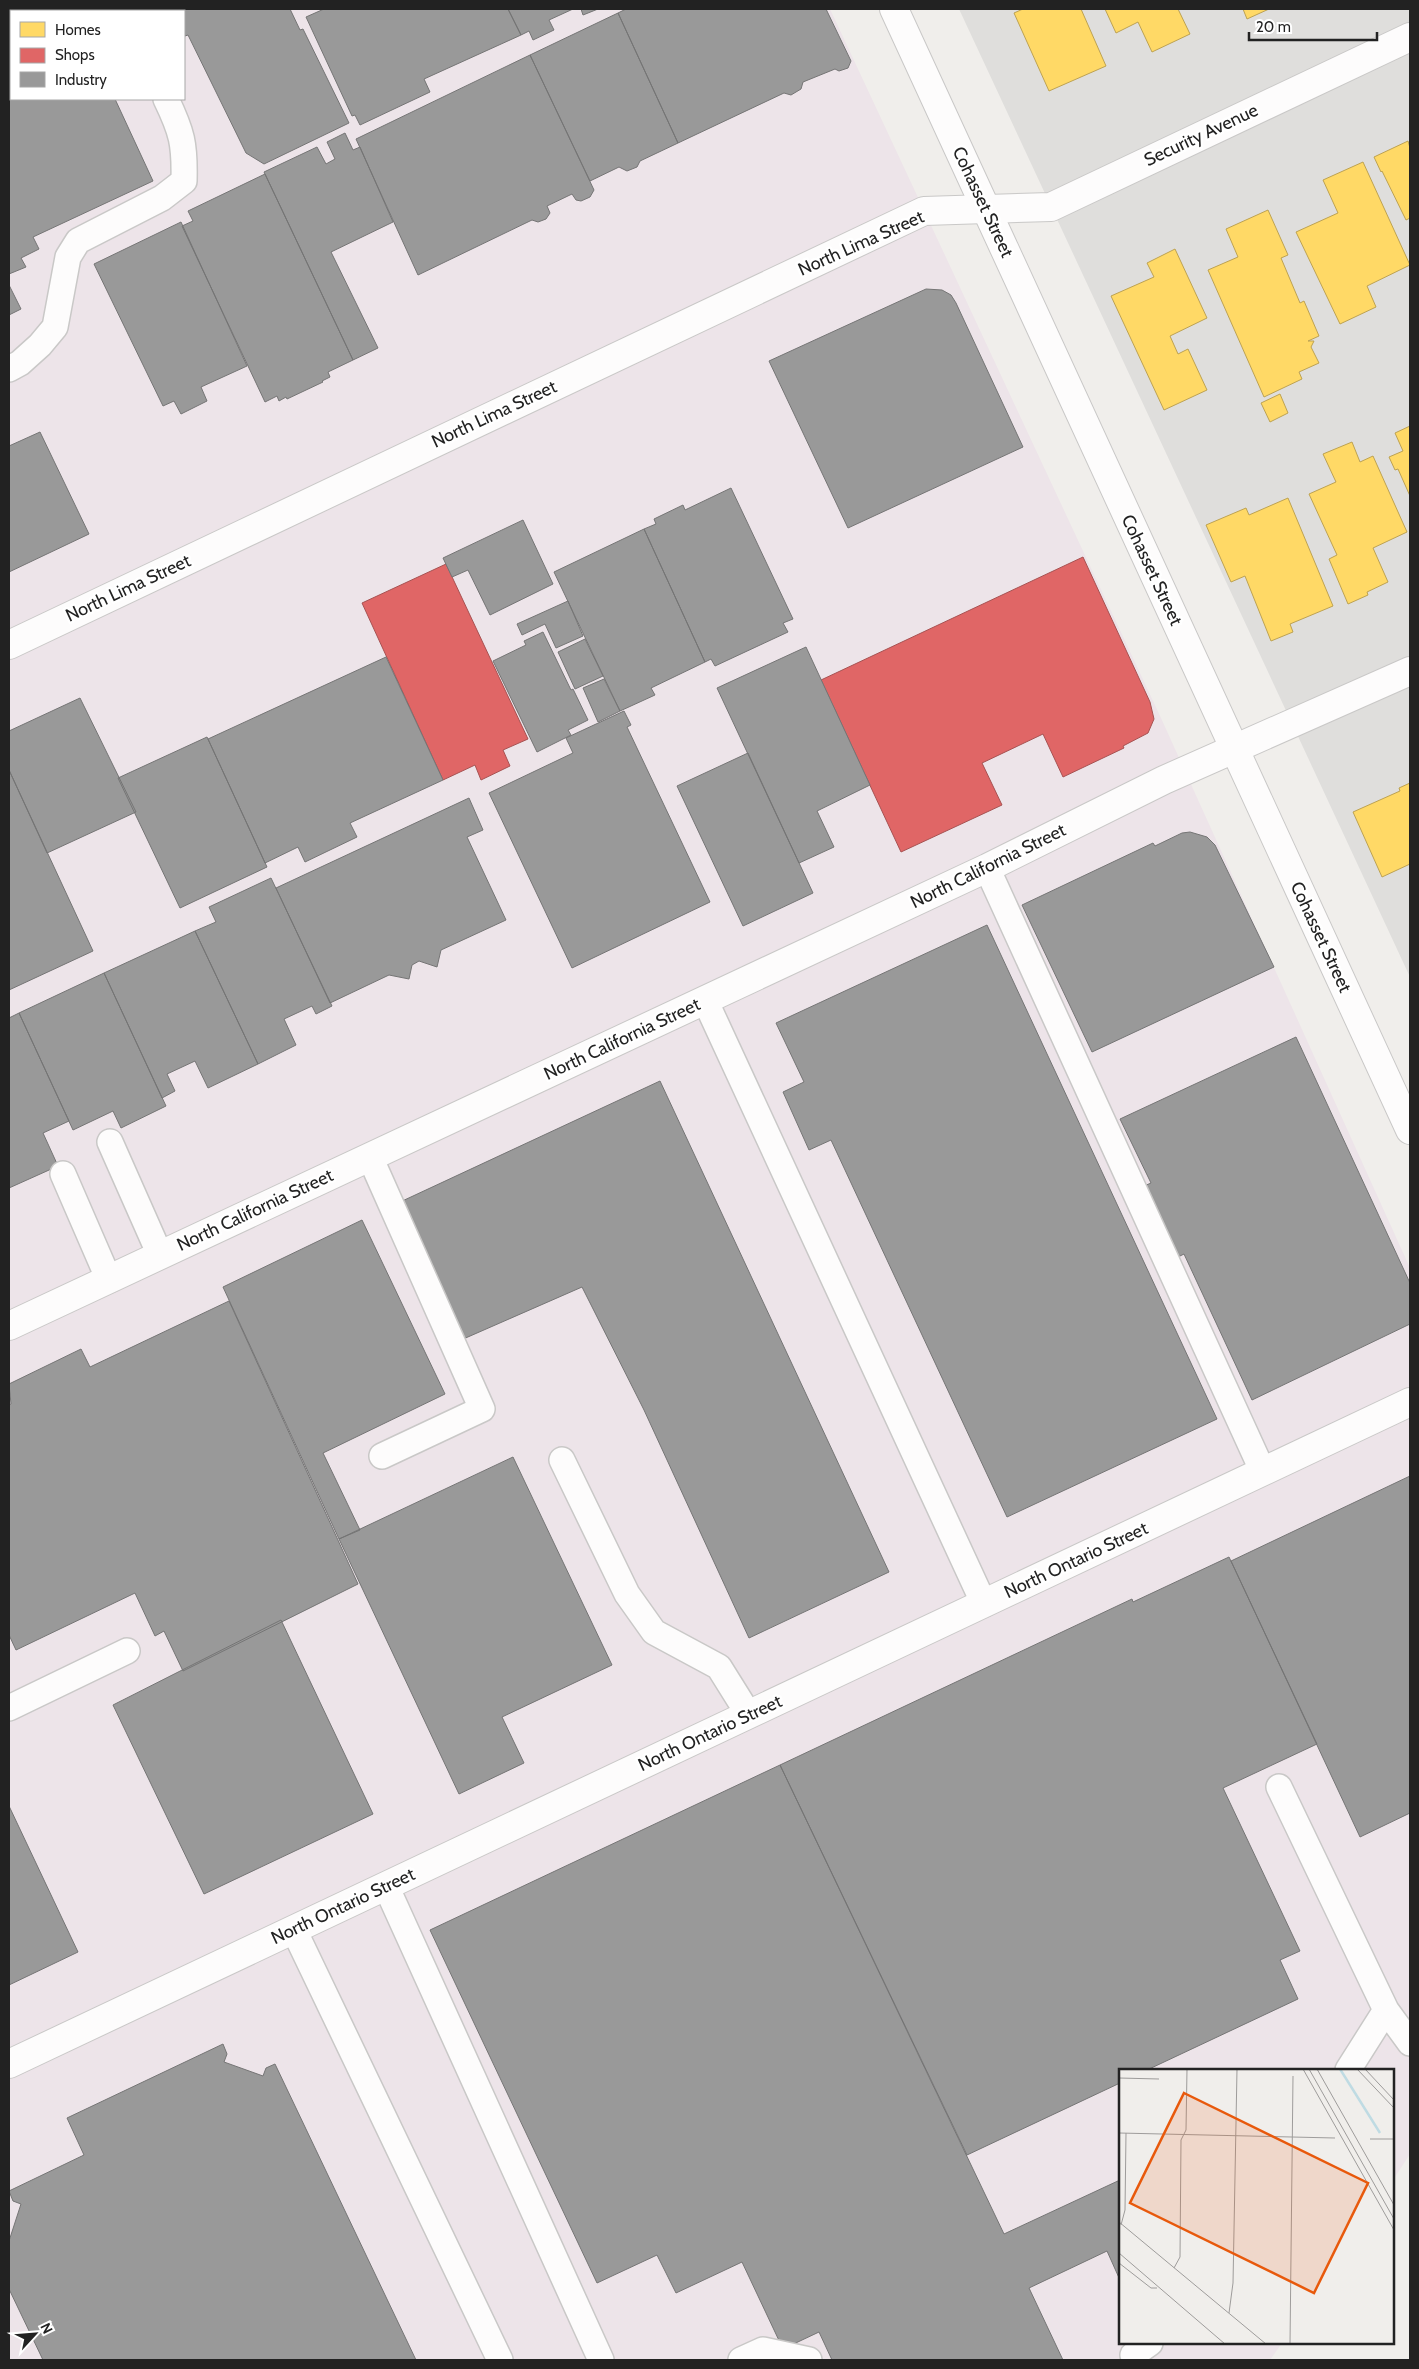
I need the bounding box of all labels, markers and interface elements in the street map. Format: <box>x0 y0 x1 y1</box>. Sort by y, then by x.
legend <box>10 10 185 100</box>
scale bar <box>1249 10 1376 42</box>
text: 20 m <box>1256 18 1291 36</box>
text: Homes <box>55 21 101 39</box>
text: Shops <box>55 46 95 64</box>
text: Industry <box>55 71 107 89</box>
street label: Security Avenue <box>1141 99 1261 171</box>
street label: Cohasset Street <box>948 143 1018 261</box>
street label: North Lima Street <box>795 205 927 281</box>
street label: North Lima Street <box>428 375 560 453</box>
street label: Cohasset Street <box>1117 511 1187 629</box>
street label: North Lima Street <box>62 549 194 627</box>
street label: North California Street <box>907 819 1069 913</box>
street label: Cohasset Street <box>1286 878 1356 996</box>
street label: North California Street <box>540 993 704 1085</box>
street label: North California Street <box>173 1164 337 1256</box>
street label: North Ontario Street <box>1001 1517 1151 1603</box>
street label: North Ontario Street <box>635 1690 785 1776</box>
street label: North Ontario Street <box>268 1863 418 1949</box>
inset map <box>1119 2069 1394 2344</box>
north arrow <box>10 2309 60 2359</box>
text: N <box>36 2320 57 2337</box>

